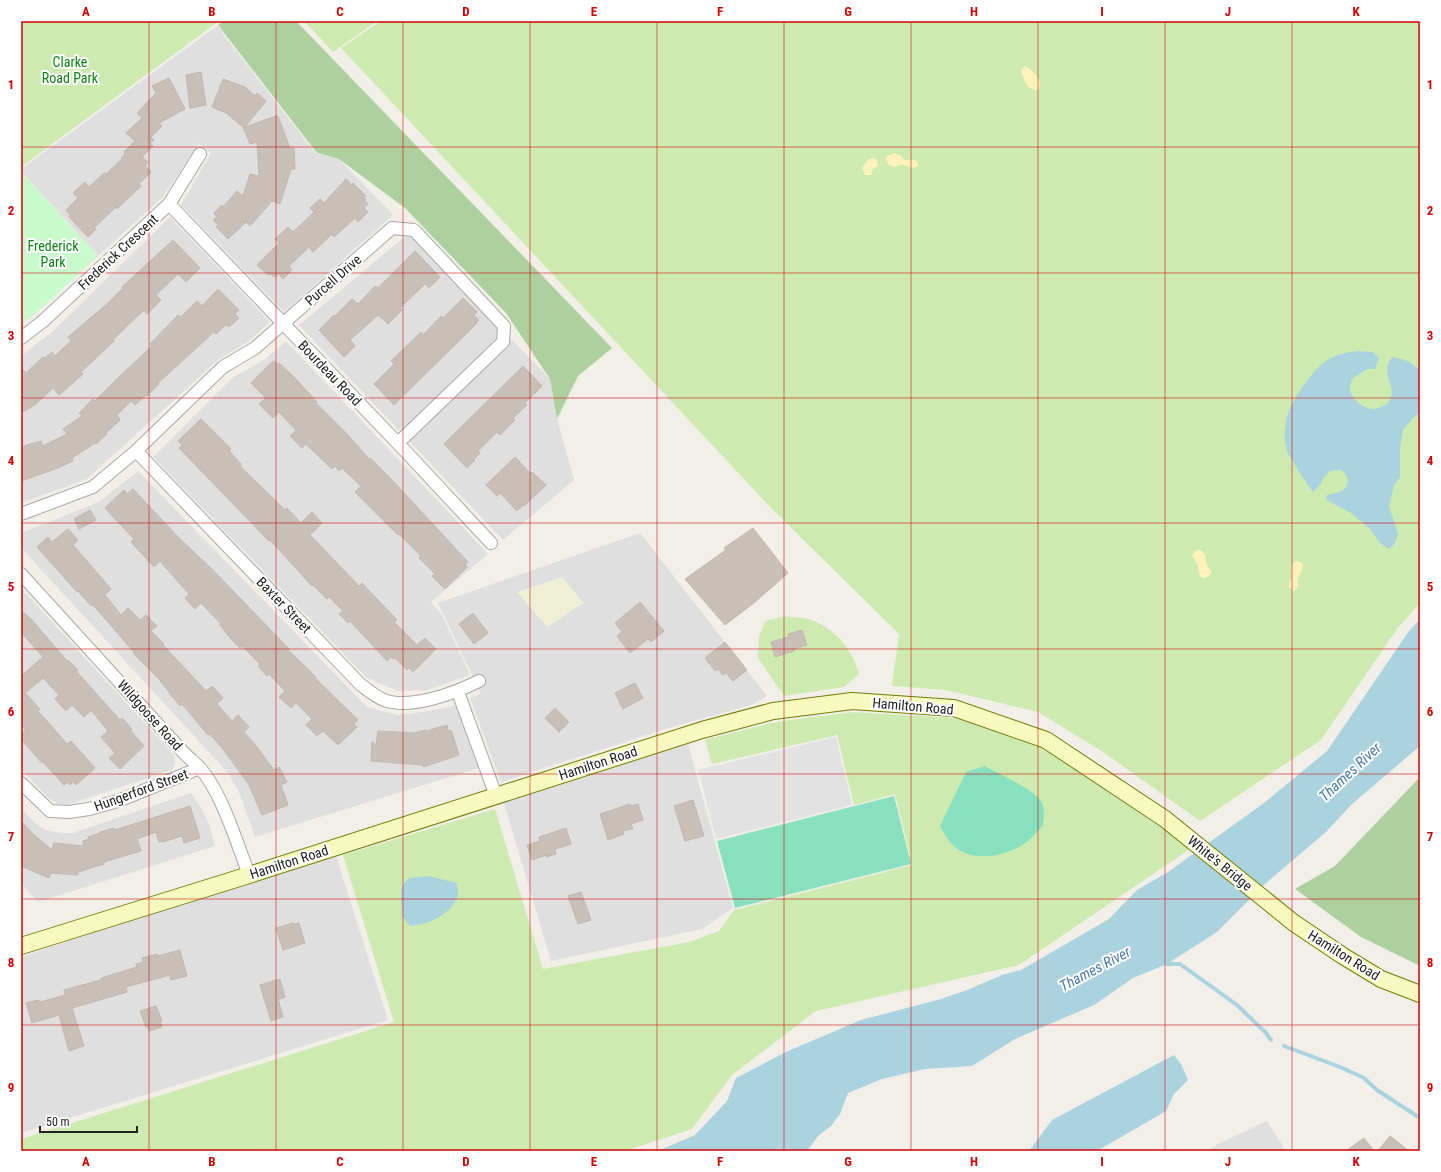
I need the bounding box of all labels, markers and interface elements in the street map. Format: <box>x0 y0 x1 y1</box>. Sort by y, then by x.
text: A <box>82 4 90 19</box>
text: B <box>208 4 216 19</box>
text: C <box>336 4 344 19</box>
text: D <box>462 4 470 19</box>
text: E <box>591 4 598 19</box>
text: F <box>717 4 723 19</box>
text: G <box>844 4 852 19</box>
text: H <box>970 4 978 19</box>
text: I <box>1100 4 1104 19</box>
text: J <box>1225 4 1231 19</box>
text: K <box>1352 4 1360 19</box>
park label: Clarke Road Park <box>42 54 99 86</box>
text: 1 <box>8 77 14 92</box>
text: 1 <box>1427 77 1433 92</box>
text: 2 <box>8 203 15 218</box>
text: 2 <box>1427 203 1434 218</box>
street label: Frederick Crescent <box>75 211 161 293</box>
park label: Frederick Park <box>27 238 79 270</box>
street label: Purcell Drive <box>302 251 365 309</box>
text: 3 <box>8 328 14 343</box>
text: 3 <box>1427 328 1433 343</box>
street label: Bourdeau Road <box>295 337 365 409</box>
text: 4 <box>8 453 15 468</box>
text: 4 <box>1427 453 1434 468</box>
street label: Baxter Street <box>253 574 315 636</box>
text: 5 <box>8 579 15 594</box>
text: 5 <box>1427 579 1434 594</box>
street label: Wildgoose Road <box>114 676 186 754</box>
street label: Hamilton Road <box>872 694 954 718</box>
text: 6 <box>8 704 15 719</box>
text: 6 <box>1427 704 1434 719</box>
water label: Thames River <box>1315 738 1385 805</box>
street label: Hamilton Road <box>557 743 639 783</box>
street label: Hungerford Street <box>92 766 190 814</box>
text: 7 <box>8 829 15 844</box>
text: 7 <box>1427 829 1434 844</box>
street label: White's Bridge <box>1185 832 1256 894</box>
street label: Hamilton Road <box>248 842 330 882</box>
street label: Hamilton Road <box>1305 927 1383 983</box>
water label: Thames River <box>1056 943 1134 995</box>
text: 8 <box>8 955 14 970</box>
text: 8 <box>1427 955 1433 970</box>
text: 9 <box>8 1080 14 1095</box>
text: 9 <box>1427 1080 1433 1095</box>
scale bar <box>40 1108 137 1134</box>
text: 50 m <box>46 1115 70 1129</box>
text: A <box>82 1154 90 1169</box>
text: B <box>208 1154 216 1169</box>
text: C <box>336 1154 344 1169</box>
text: D <box>462 1154 470 1169</box>
text: E <box>591 1154 598 1169</box>
text: F <box>717 1154 723 1169</box>
text: G <box>844 1154 852 1169</box>
text: H <box>970 1154 978 1169</box>
text: I <box>1100 1154 1104 1169</box>
text: J <box>1225 1154 1231 1169</box>
text: K <box>1352 1154 1360 1169</box>

